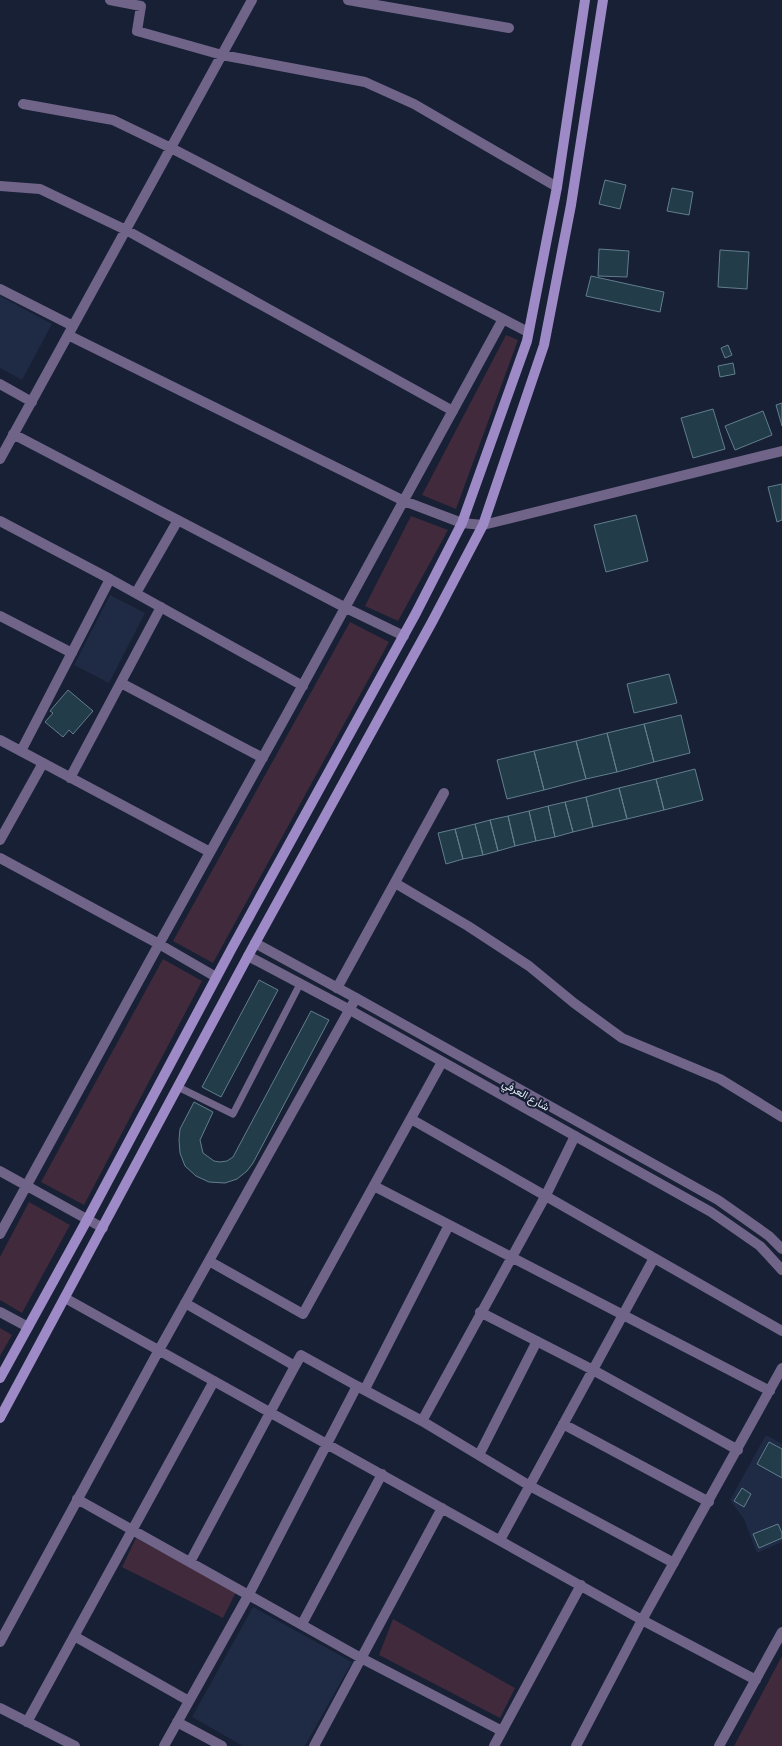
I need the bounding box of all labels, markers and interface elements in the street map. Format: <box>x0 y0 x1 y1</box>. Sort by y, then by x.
street label: شارع العرفي <box>498 1077 552 1117</box>

